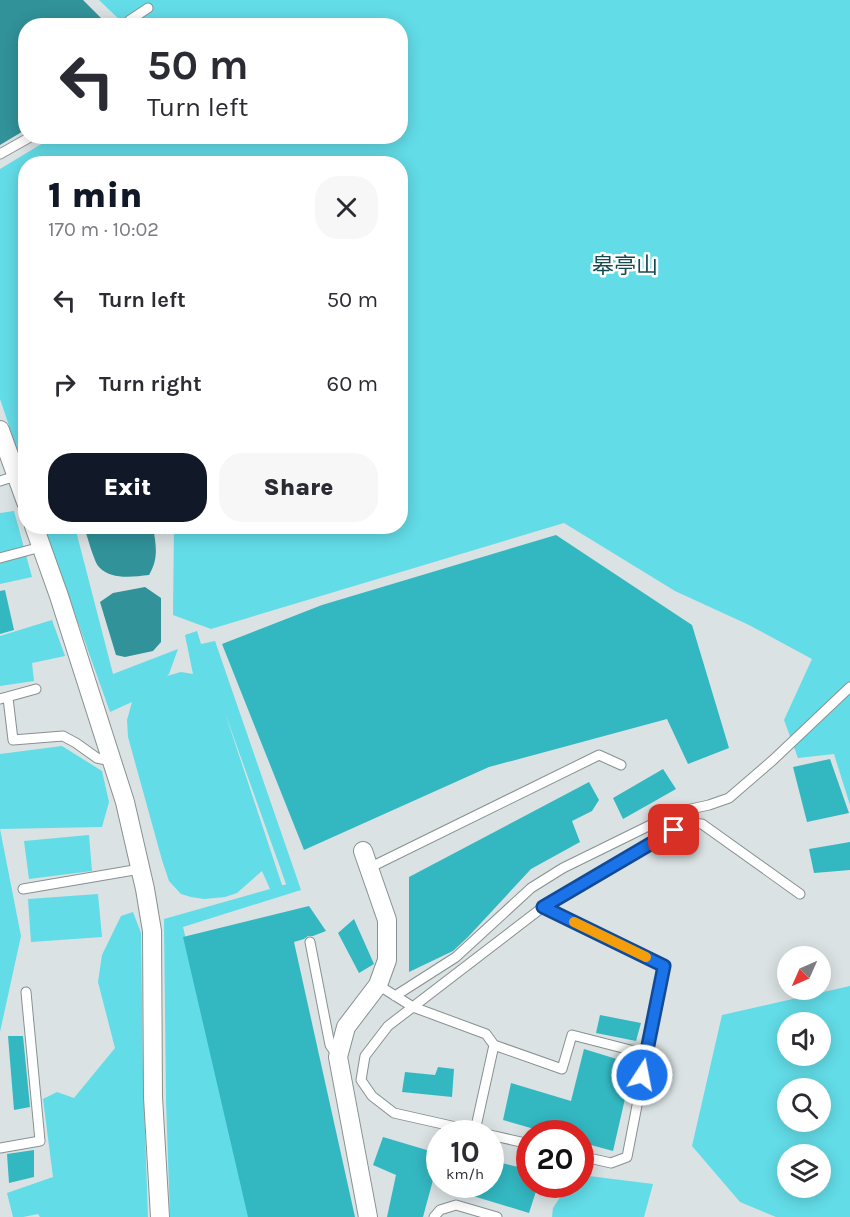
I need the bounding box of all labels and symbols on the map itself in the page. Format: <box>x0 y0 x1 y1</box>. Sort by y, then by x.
park label: 皋亭山 <box>592 253 658 279</box>
pin <box>648 804 699 855</box>
north arrow <box>777 946 831 1000</box>
position arrow <box>610 1043 674 1107</box>
speed limit sign: 20 <box>516 1120 594 1198</box>

